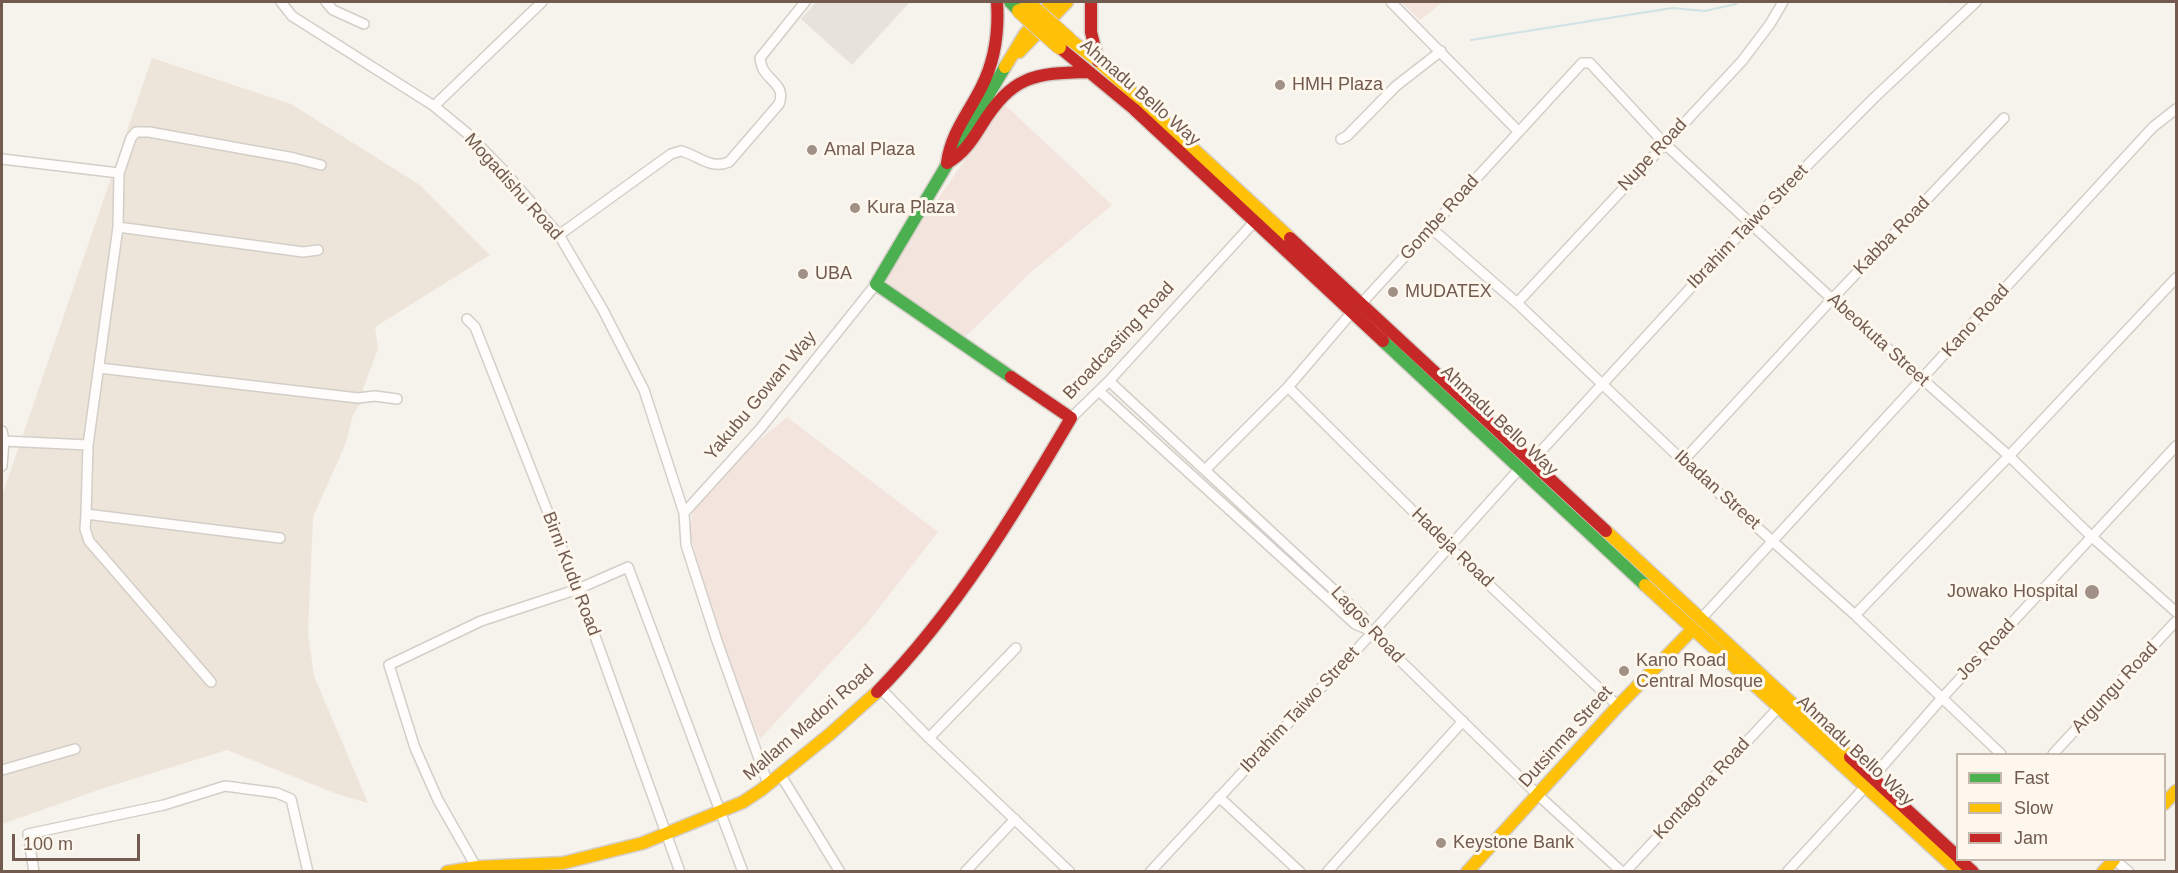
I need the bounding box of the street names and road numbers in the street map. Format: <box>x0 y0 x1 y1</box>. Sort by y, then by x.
street label: Ahmadu Bello Way <box>1075 35 1205 151</box>
street label: Nupe Road <box>1614 114 1692 196</box>
street label: Mogadishu Road <box>459 129 567 245</box>
street label: Ibrahim Taiwo Street <box>1683 160 1813 294</box>
street label: Gombe Road <box>1396 171 1484 265</box>
street label: Kabba Road <box>1849 193 1935 279</box>
street label: Broadcasting Road <box>1059 278 1179 404</box>
street label: Kano Road <box>1938 280 2014 362</box>
street label: Abeokuta Street <box>1823 289 1933 391</box>
street label: Yakubu Gowan Way <box>701 327 821 465</box>
street label: Ahmadu Bello Way <box>1436 361 1562 481</box>
street label: Ibadan Street <box>1670 446 1764 534</box>
street label: Hadeja Road <box>1407 504 1497 592</box>
street label: Birni Kudu Road <box>537 509 605 639</box>
street label: Lagos Road <box>1326 582 1408 668</box>
street label: Jos Road <box>1952 615 2020 685</box>
street label: Argungu Road <box>2068 638 2162 738</box>
street label: Ibrahim Taiwo Street <box>1236 643 1364 777</box>
street label: Mallam Madori Road <box>739 660 879 786</box>
street label: Dutsinma Street <box>1515 682 1617 792</box>
street label: Ahmadu Bello Way <box>1792 691 1918 811</box>
street label: Kontagora Road <box>1649 734 1755 844</box>

